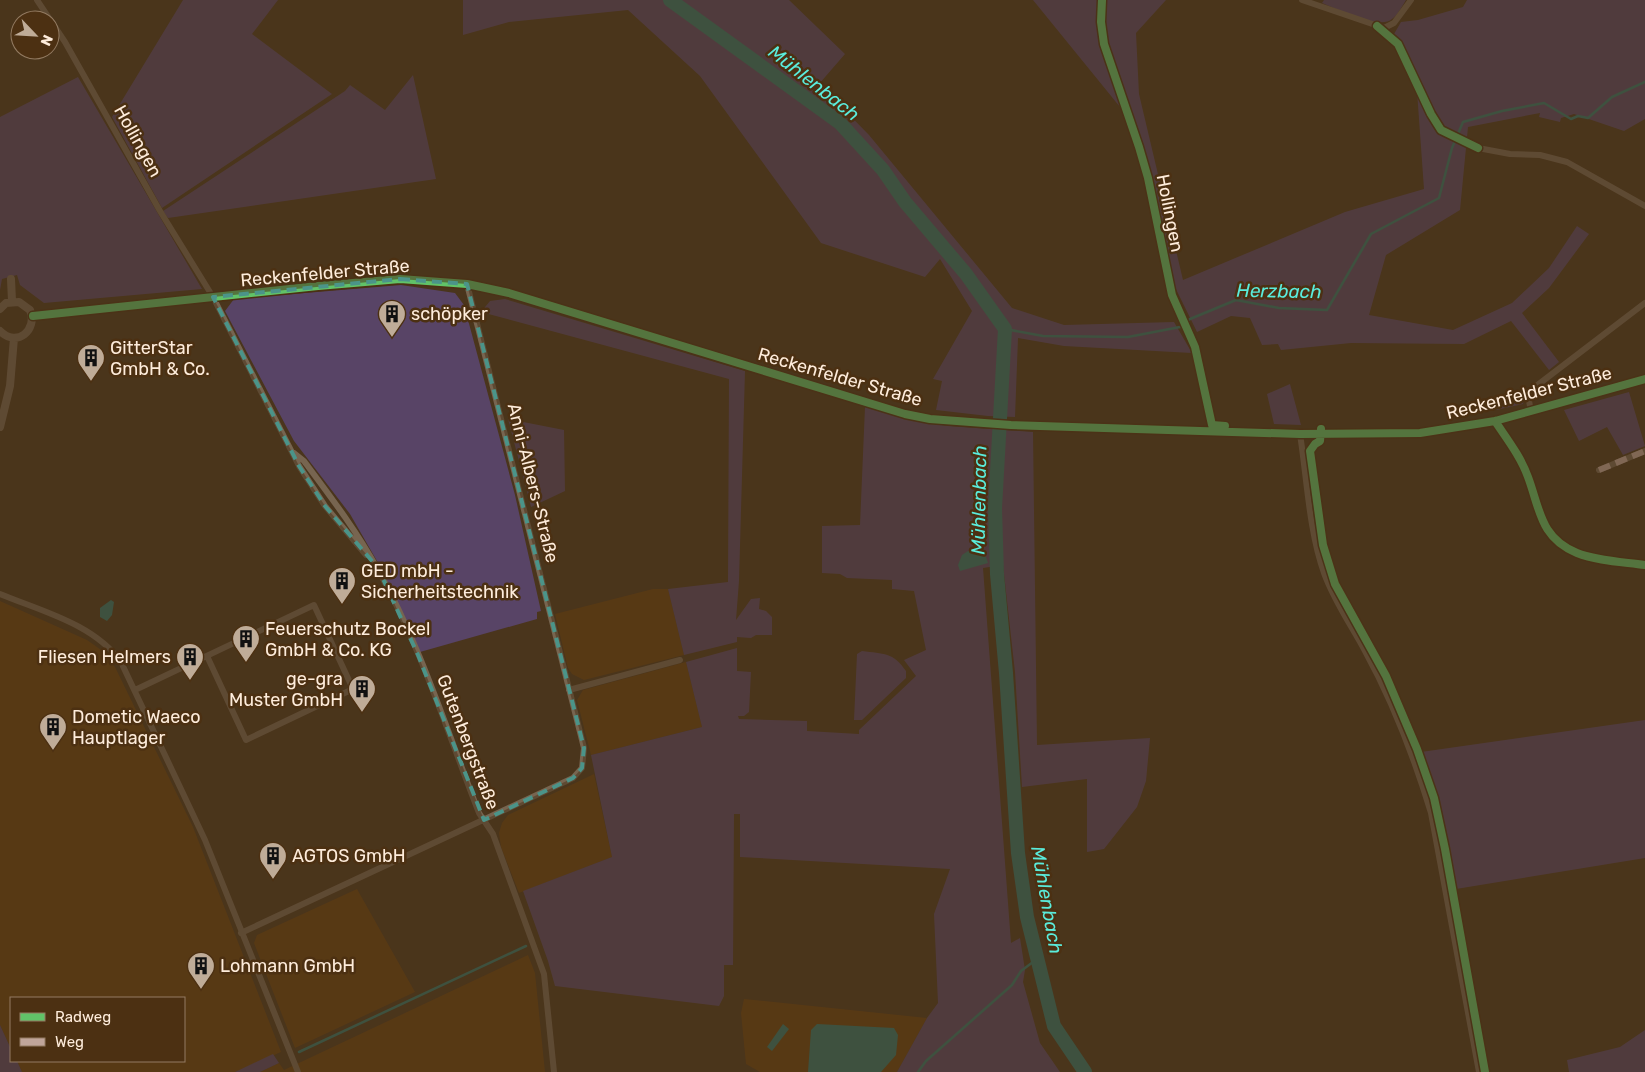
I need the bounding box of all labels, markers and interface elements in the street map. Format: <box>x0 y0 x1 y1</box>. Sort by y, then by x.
north arrow <box>10 10 60 60</box>
text: N <box>36 32 56 48</box>
water label: Mühlenbach <box>764 40 864 126</box>
street label: Hollingen <box>109 101 167 181</box>
street label: Hollingen <box>1152 172 1188 254</box>
street label: Reckenfelder Straße <box>239 255 411 291</box>
water label: Herzbach <box>1236 279 1322 303</box>
building icon: schöpker <box>377 299 407 338</box>
place label: schöpker <box>411 303 488 325</box>
place label: GitterStar GmbH & Co. <box>110 337 210 380</box>
building icon: GitterStar GmbH & Co. <box>76 343 106 382</box>
street label: Reckenfelder Straße <box>755 343 925 411</box>
street label: Reckenfelder Straße <box>1444 362 1614 424</box>
street label: Anni-Albers-Straße <box>503 401 563 565</box>
water label: Mühlenbach <box>967 445 991 555</box>
place label: GED mbH - Sicherheitstechnik <box>361 560 519 603</box>
building icon: GED mbH - Sicherheitstechnik <box>327 566 357 605</box>
place label: Feuerschutz Bockel GmbH & Co. KG <box>265 618 430 661</box>
building icon: Feuerschutz Bockel GmbH & Co. KG <box>231 624 261 663</box>
building icon: Fliesen Helmers <box>175 642 205 681</box>
place label: Fliesen Helmers <box>38 646 171 668</box>
place label: ge-gra Muster GmbH <box>229 668 343 711</box>
street label: Gutenbergstraße <box>432 671 504 813</box>
building icon: ge-gra Muster GmbH <box>347 674 377 713</box>
place label: Dometic Waeco Hauptlager <box>72 706 201 749</box>
building icon: Dometic Waeco Hauptlager <box>38 712 68 751</box>
building icon: AGTOS GmbH <box>258 841 288 880</box>
water label: Mühlenbach <box>1026 844 1068 956</box>
place label: AGTOS GmbH <box>292 845 406 867</box>
building icon: Lohmann GmbH <box>186 951 216 990</box>
place label: Lohmann GmbH <box>220 955 355 977</box>
legend <box>10 997 185 1062</box>
text: Radweg <box>55 1008 111 1026</box>
text: Weg <box>55 1033 84 1051</box>

